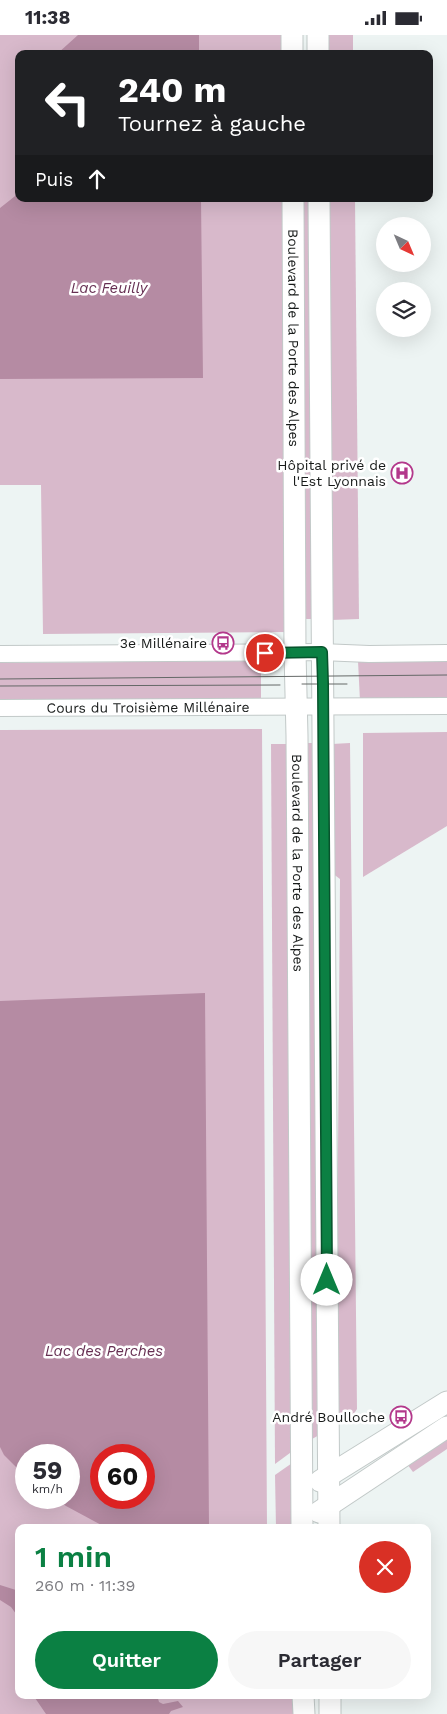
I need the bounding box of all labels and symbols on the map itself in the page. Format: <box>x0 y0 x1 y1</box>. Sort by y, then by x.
north arrow <box>376 217 431 273</box>
street label: Boulevard de la Porte des Alpes <box>285 229 302 447</box>
water label: Lac Feuilly <box>71 279 149 297</box>
place label: Hôpital privé de l'Est Lyonnais <box>277 457 386 489</box>
hospital icon: Hôpital privé de l'Est Lyonnais <box>390 461 414 485</box>
bus stop icon: 3e Millénaire <box>211 631 235 655</box>
pin <box>244 632 286 674</box>
place label: 3e Millénaire <box>120 635 207 651</box>
street label: Cours du Troisième Millénaire <box>47 699 249 716</box>
street label: Boulevard de la Porte des Alpes <box>289 754 306 972</box>
position arrow <box>300 1253 352 1305</box>
water label: Lac des Perches <box>45 1342 163 1360</box>
bus stop icon: André Boulloche <box>389 1405 413 1429</box>
place label: André Boulloche <box>272 1409 385 1425</box>
speed limit sign: 60 <box>90 1444 155 1509</box>

